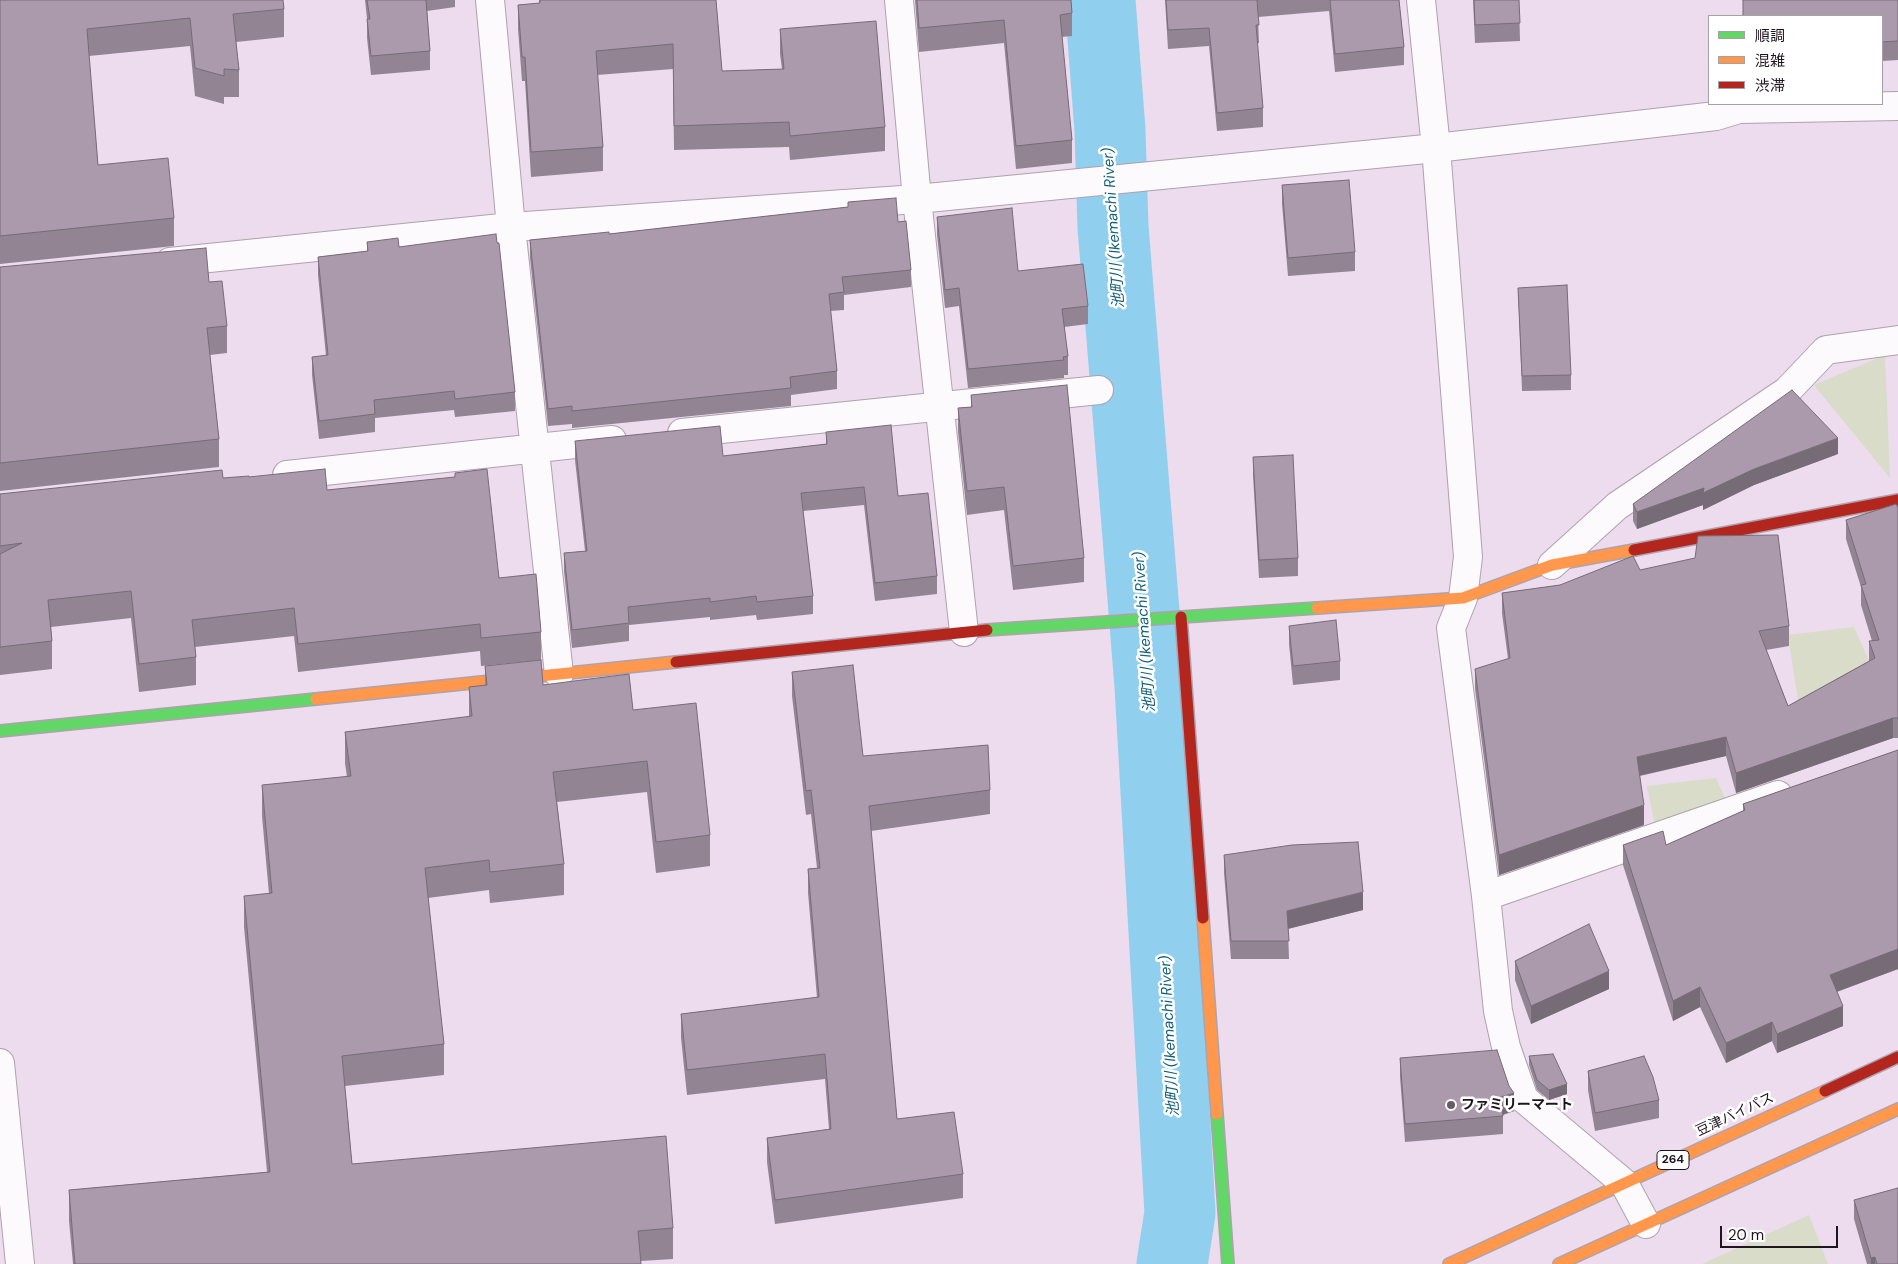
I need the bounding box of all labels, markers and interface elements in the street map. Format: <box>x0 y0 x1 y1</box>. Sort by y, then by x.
legend <box>1708 15 1883 105</box>
text: 順調 <box>1755 26 1785 46</box>
text: 混雑 <box>1755 51 1785 71</box>
text: 渋滞 <box>1755 76 1785 96</box>
water label: 池町川 (Ikemachi River) <box>1099 147 1129 309</box>
water label: 池町川 (Ikemachi River) <box>1130 551 1160 713</box>
water label: 池町川 (Ikemachi River) <box>1157 955 1183 1117</box>
street label: 豆津バイパス <box>1693 1090 1777 1140</box>
place label: ファミリーマート <box>1461 1097 1573 1113</box>
marker: ファミリーマート <box>1445 1099 1457 1111</box>
road number: 264 <box>1657 1150 1689 1170</box>
scale bar <box>1723 1216 1840 1248</box>
text: 20 m <box>1728 1225 1764 1245</box>

